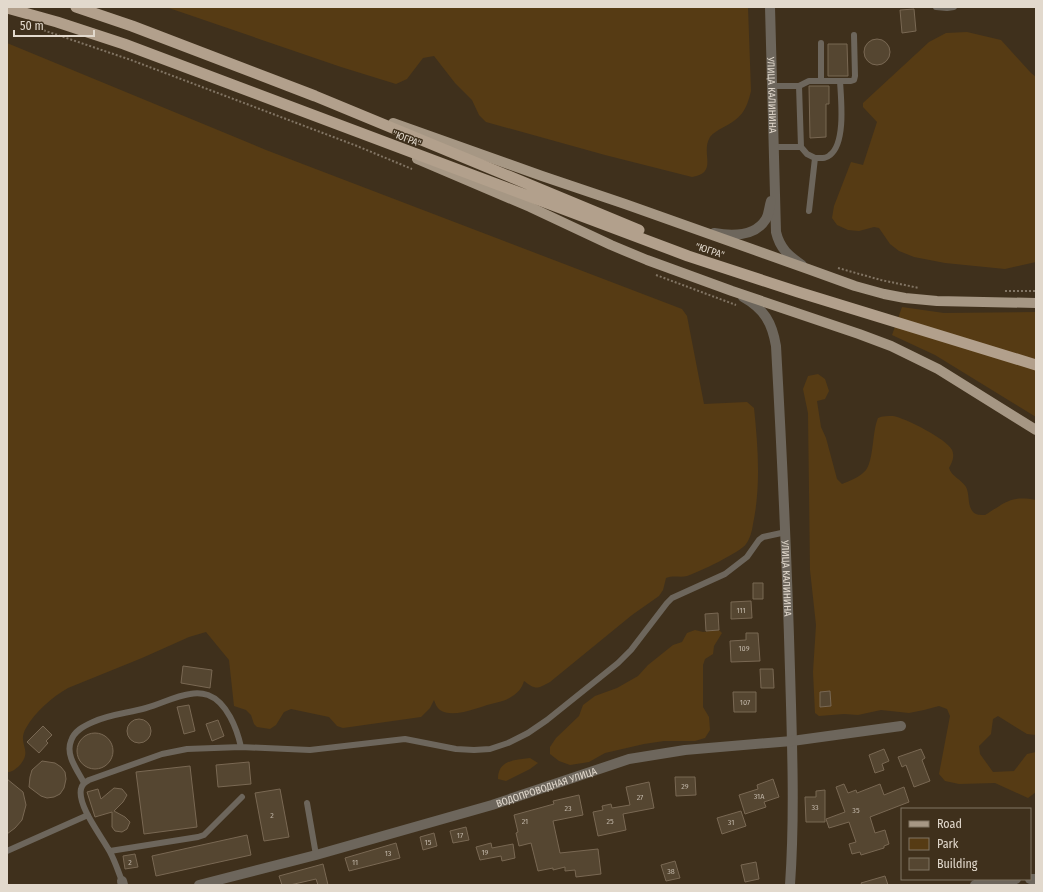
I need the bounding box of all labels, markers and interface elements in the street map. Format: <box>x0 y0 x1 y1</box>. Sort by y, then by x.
scale bar <box>14 12 94 38</box>
text: 50 m <box>20 19 44 33</box>
street label: УЛИЦА КАЛИНИНА <box>764 56 778 134</box>
street label: "ЮГРА" <box>391 128 423 150</box>
street label: "ЮГРА" <box>694 241 726 261</box>
street label: УЛИЦА КАЛИНИНА <box>778 539 793 617</box>
house number: 111 <box>736 606 746 615</box>
house number: 109 <box>738 644 750 653</box>
house number: 107 <box>740 698 751 707</box>
street label: ВОДОПРОВОДНАЯ УЛИЦА <box>495 765 599 810</box>
house number: 29 <box>681 782 689 791</box>
house number: 31А <box>754 792 765 801</box>
house number: 27 <box>637 793 644 802</box>
house number: 33 <box>811 803 819 812</box>
house number: 23 <box>564 804 572 813</box>
house number: 35 <box>852 806 860 815</box>
legend <box>901 808 1031 880</box>
house number: 2 <box>270 811 274 820</box>
house number: 21 <box>522 817 528 826</box>
house number: 25 <box>606 817 614 826</box>
text: Road <box>937 817 962 831</box>
house number: 31 <box>728 818 734 827</box>
house number: 17 <box>457 831 464 840</box>
text: Park <box>937 837 959 851</box>
house number: 15 <box>425 838 432 847</box>
house number: 19 <box>481 848 489 857</box>
house number: 13 <box>385 849 392 858</box>
text: Building <box>937 857 978 871</box>
house number: 2 <box>128 858 132 867</box>
house number: 11 <box>352 858 358 867</box>
house number: 38 <box>667 867 675 876</box>

